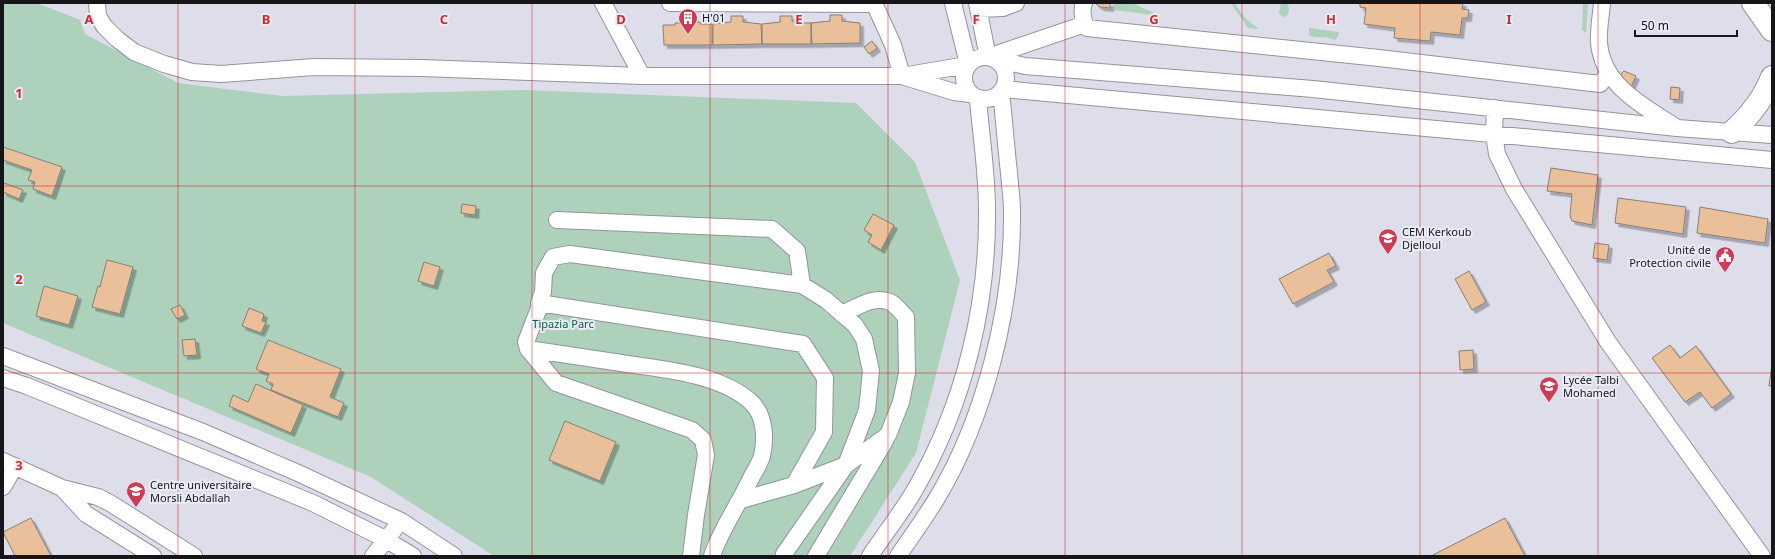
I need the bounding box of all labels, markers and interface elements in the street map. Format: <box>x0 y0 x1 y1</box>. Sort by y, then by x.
building icon: H'01 <box>677 7 699 35</box>
text: A <box>85 10 94 28</box>
text: B <box>262 10 270 28</box>
text: C <box>440 10 448 28</box>
text: D <box>616 10 626 28</box>
place label: H'01 <box>702 10 725 25</box>
text: E <box>795 10 803 28</box>
text: F <box>972 10 980 28</box>
text: G <box>1149 10 1159 28</box>
text: H <box>1326 10 1336 28</box>
text: I <box>1506 10 1512 28</box>
scale bar <box>1635 12 1737 38</box>
text: 50 m <box>1641 17 1669 34</box>
text: 1 <box>15 84 23 102</box>
place label: CEM Kerkoub Djelloul <box>1402 224 1472 252</box>
school or university icon: CEM Kerkoub Djelloul <box>1377 227 1399 255</box>
place label: Unité de Protection civile <box>1629 242 1711 270</box>
public building icon: Unité de Protection civile <box>1714 245 1736 273</box>
text: 2 <box>15 270 23 288</box>
park label: Tipazia Parc <box>532 316 594 331</box>
place label: Lycée Talbi Mohamed <box>1563 372 1619 400</box>
school or university icon: Lycée Talbi Mohamed <box>1538 375 1560 403</box>
text: 3 <box>15 456 23 474</box>
place label: Centre universitaire Morsli Abdallah <box>150 477 252 505</box>
school or university icon: Centre universitaire Morsli Abdallah <box>125 480 147 508</box>

